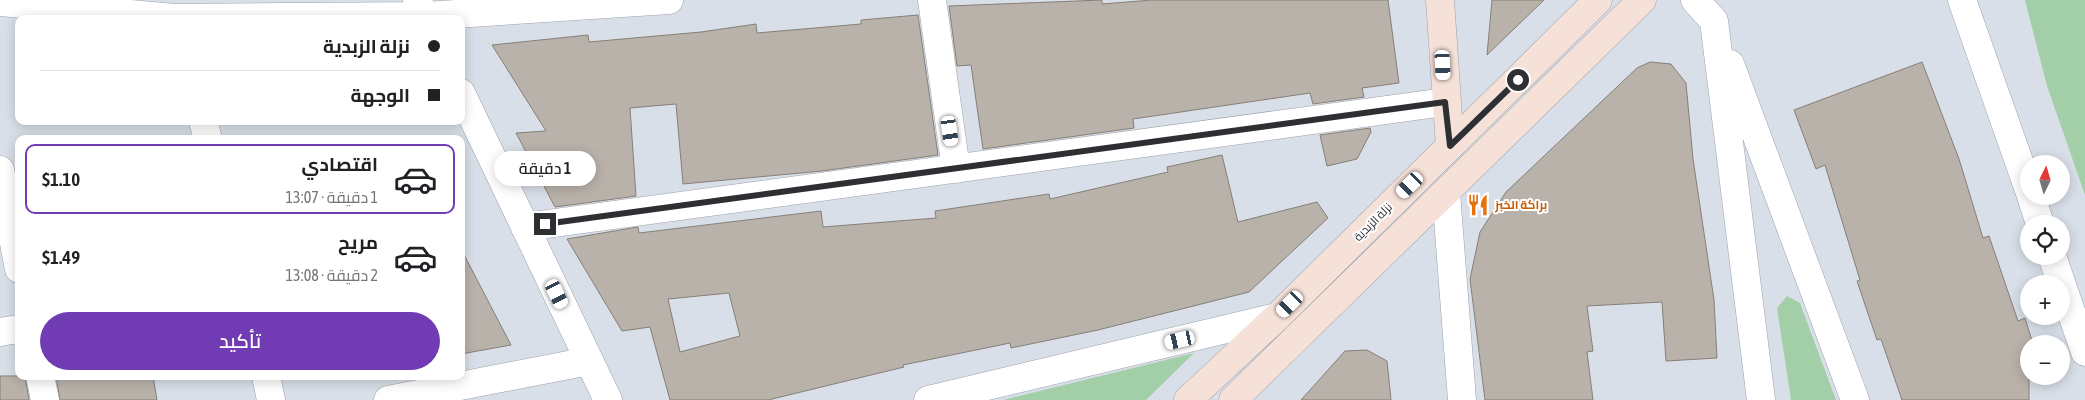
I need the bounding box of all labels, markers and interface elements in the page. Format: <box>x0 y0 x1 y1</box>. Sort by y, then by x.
text: نزلة الزبدية <box>323 35 410 57</box>
car <box>1434 50 1451 80</box>
route start <box>1507 69 1529 91</box>
text: الوجهة <box>350 84 410 106</box>
car <box>940 115 959 147</box>
callout: 1 دقيقة <box>494 152 596 186</box>
text: اقتصادي <box>302 153 378 175</box>
north arrow <box>2020 155 2070 205</box>
map controls <box>2020 155 2070 385</box>
icon: car <box>393 157 438 202</box>
text: 1 دقيقة <box>519 159 571 177</box>
text: $1.10 <box>42 168 80 190</box>
car <box>1394 169 1426 201</box>
text: 1 دقيقة · 13:07 <box>286 188 378 206</box>
restaurant icon: براكة الخبز <box>1465 192 1491 218</box>
place label: براكة الخبز <box>1494 198 1547 213</box>
street label: نزلة الزبدية <box>1351 200 1395 244</box>
route end <box>534 213 556 235</box>
button: locate <box>2020 215 2070 265</box>
text: مريح <box>338 231 378 253</box>
icon: car <box>393 235 438 280</box>
text: $1.49 <box>42 246 80 268</box>
text: 2 دقيقة · 13:08 <box>286 266 378 284</box>
button: + <box>2020 275 2070 325</box>
car <box>543 277 570 311</box>
car <box>1274 288 1305 320</box>
button: تأكيد <box>40 312 440 370</box>
car <box>1163 329 1196 351</box>
button: − <box>2020 335 2070 385</box>

